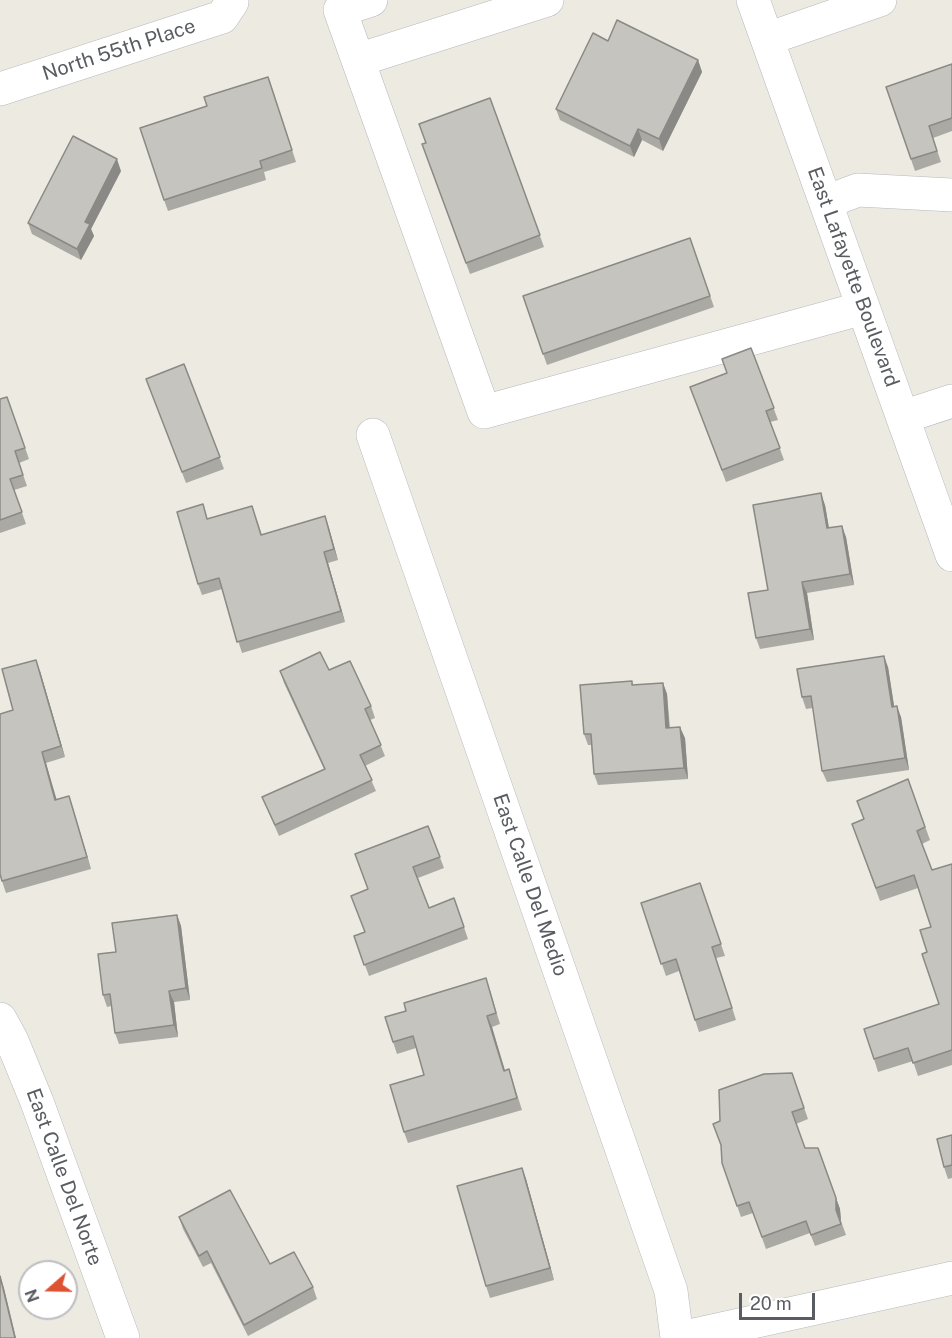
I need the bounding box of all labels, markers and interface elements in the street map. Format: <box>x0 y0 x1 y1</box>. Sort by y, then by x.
street label: North 55th Place <box>39 14 199 86</box>
street label: East Lafayette Boulevard <box>802 164 904 390</box>
street label: East Calle Del Medio <box>488 791 572 979</box>
street label: East Calle Del Norte <box>21 1085 107 1269</box>
north arrow <box>18 1260 78 1320</box>
scale bar <box>742 1281 818 1319</box>
text: N <box>21 1287 44 1305</box>
text: 20 m <box>750 1293 792 1314</box>

